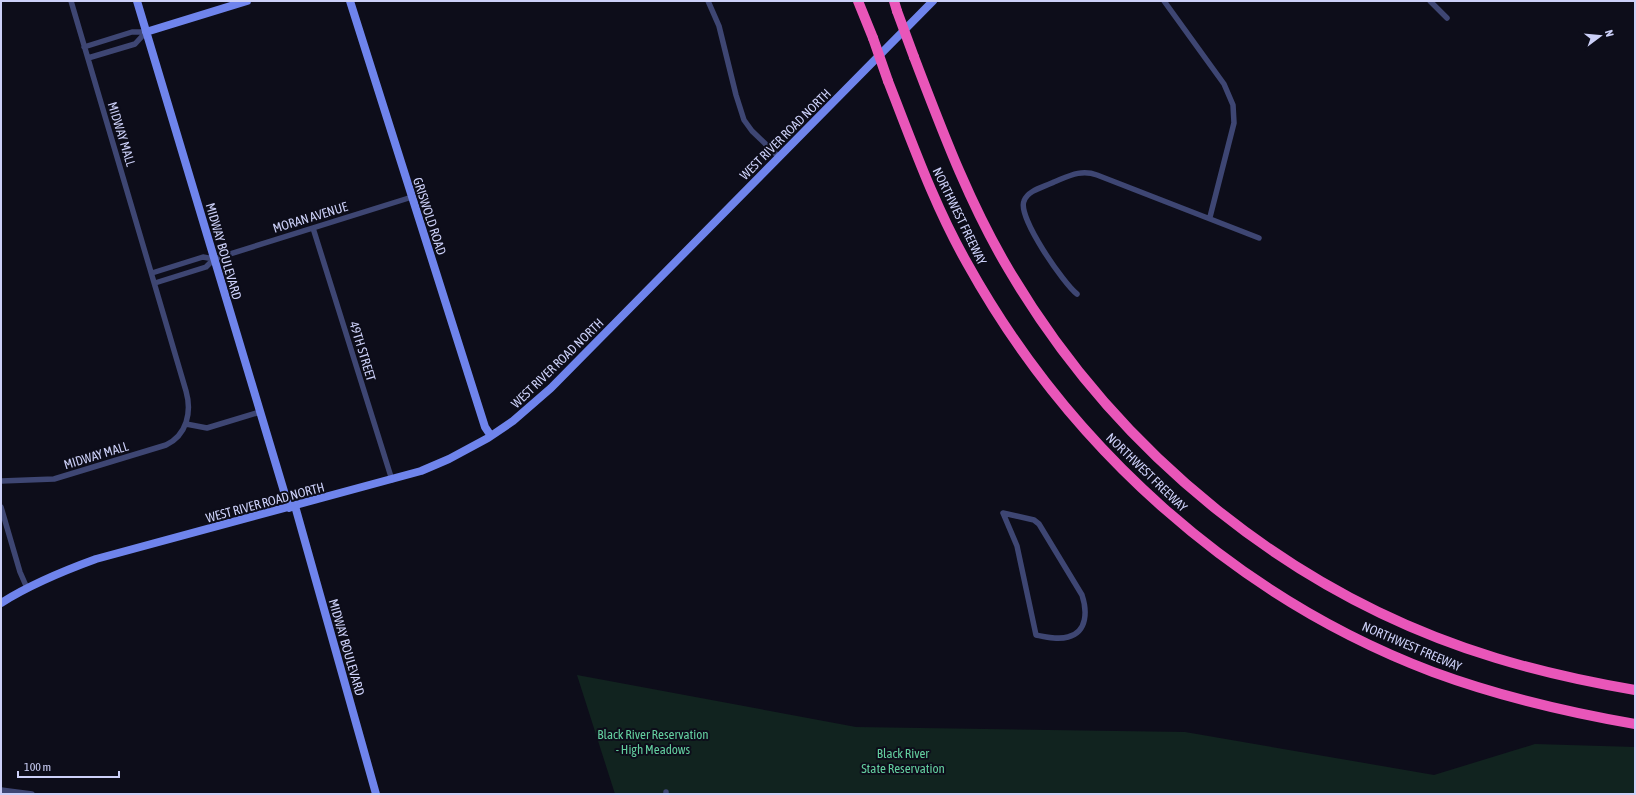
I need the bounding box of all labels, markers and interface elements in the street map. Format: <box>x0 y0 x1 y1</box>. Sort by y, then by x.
north arrow <box>1580 16 1620 56</box>
text: N <box>1603 28 1616 38</box>
street label: WEST RIVER ROAD NORTH <box>737 86 834 183</box>
street label: MIDWAY MALL <box>105 100 138 168</box>
street label: NORTHWEST FREEWAY <box>929 165 990 268</box>
street label: GRISWOLD ROAD <box>410 175 449 257</box>
street label: MORAN AVENUE <box>271 199 350 236</box>
street label: MIDWAY BOULEVARD <box>203 201 244 301</box>
street label: WEST RIVER ROAD NORTH <box>508 315 607 411</box>
street label: 49TH STREET <box>346 319 379 383</box>
street label: NORTHWEST FREEWAY <box>1103 430 1190 515</box>
street label: MIDWAY MALL <box>62 439 130 472</box>
street label: WEST RIVER ROAD NORTH <box>204 479 326 526</box>
street label: MIDWAY BOULEVARD <box>326 597 367 697</box>
street label: NORTHWEST FREEWAY <box>1360 619 1464 674</box>
park label: Black River Reservation - High Meadows <box>597 727 709 757</box>
park label: Black River State Reservation <box>861 746 945 776</box>
scale bar <box>18 753 119 779</box>
text: 100 m <box>24 760 51 774</box>

